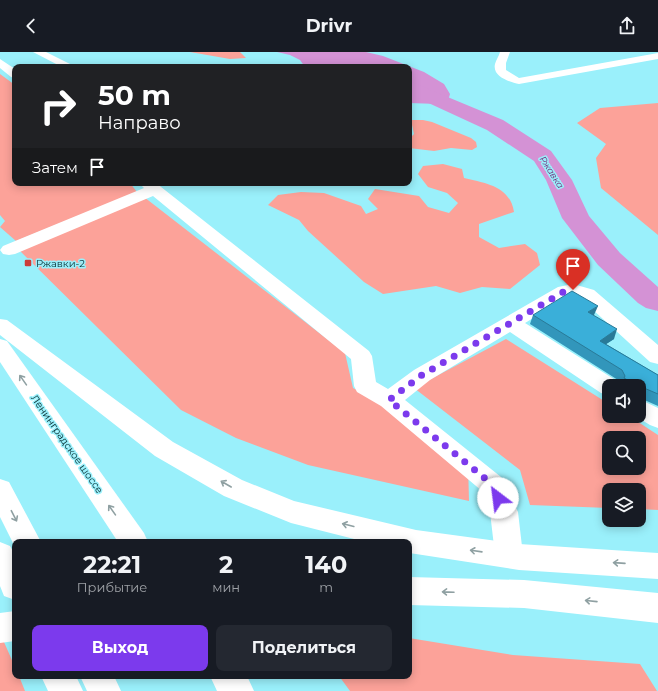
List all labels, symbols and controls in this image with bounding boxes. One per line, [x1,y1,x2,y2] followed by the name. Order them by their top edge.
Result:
[20,15,42,37] icon: back
[306,15,352,37] text: Drivr
[616,15,638,37] icon: share
[98,78,171,112] text: 50 m
[32,80,84,132] icon: right
[98,112,181,134] text: Направо
[537,154,567,190] water label: Ржавка
[86,156,108,178] icon: arrive
[32,158,78,177] text: Затем
[556,249,590,290] pin
[562,255,584,277] icon: arrive
[36,257,85,270] place label: Ржавки-2
[23,258,33,268] marker: Ржавки-2
[19,374,27,385] one-way arrow
[602,379,646,527] map controls
[602,379,646,423] button: sound
[28,392,106,496] street label: Ленинградское шоссе
[602,431,646,475] button: search
[477,477,519,519] position arrow
[220,479,232,487] one-way arrow
[602,483,646,527] button: layers
[108,505,116,516] one-way arrow
[10,510,18,522] one-way arrow
[342,521,355,529] one-way arrow
[470,547,483,555] one-way arrow
[83,550,141,579] text: 22:21
[219,550,233,579] text: 2
[305,550,347,579] text: 140
[613,560,626,567] one-way arrow
[77,579,147,595] text: Прибытие
[212,579,240,595] text: мин
[319,579,333,595] text: m
[442,588,455,596] one-way arrow
[585,597,598,605] one-way arrow
[32,625,208,671] button: Выход
[216,625,392,671] button: Поделиться

